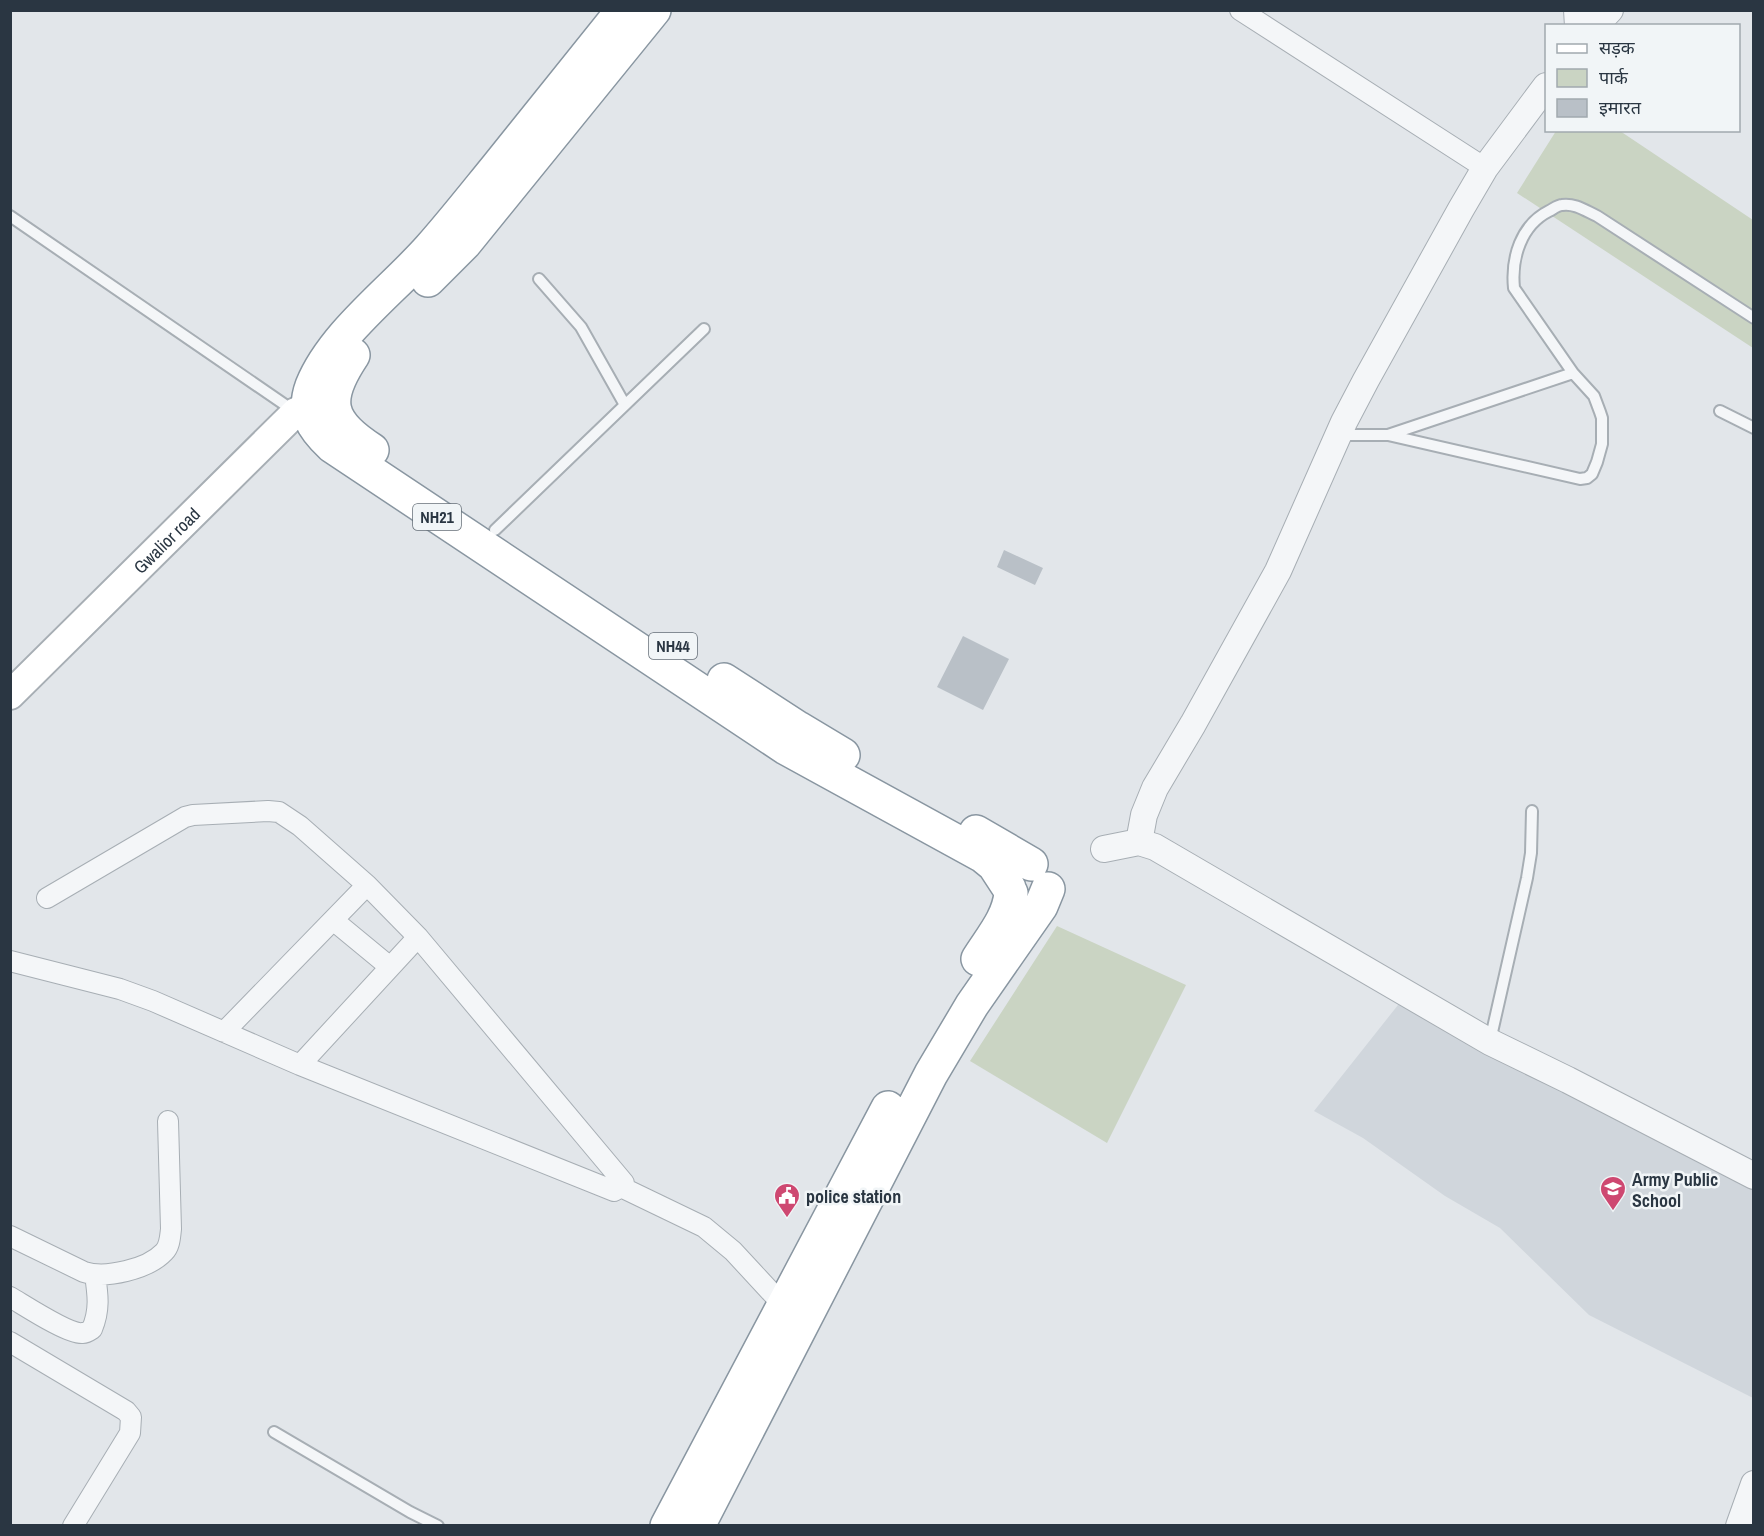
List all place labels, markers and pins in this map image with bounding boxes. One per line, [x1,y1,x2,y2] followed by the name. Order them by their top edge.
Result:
[1632,1167,1718,1213] place label: Army Public School
[1598,1174,1628,1212] school or university icon: Army Public School
[772,1181,802,1219] public building icon: police station
[806,1184,901,1209] place label: police station

